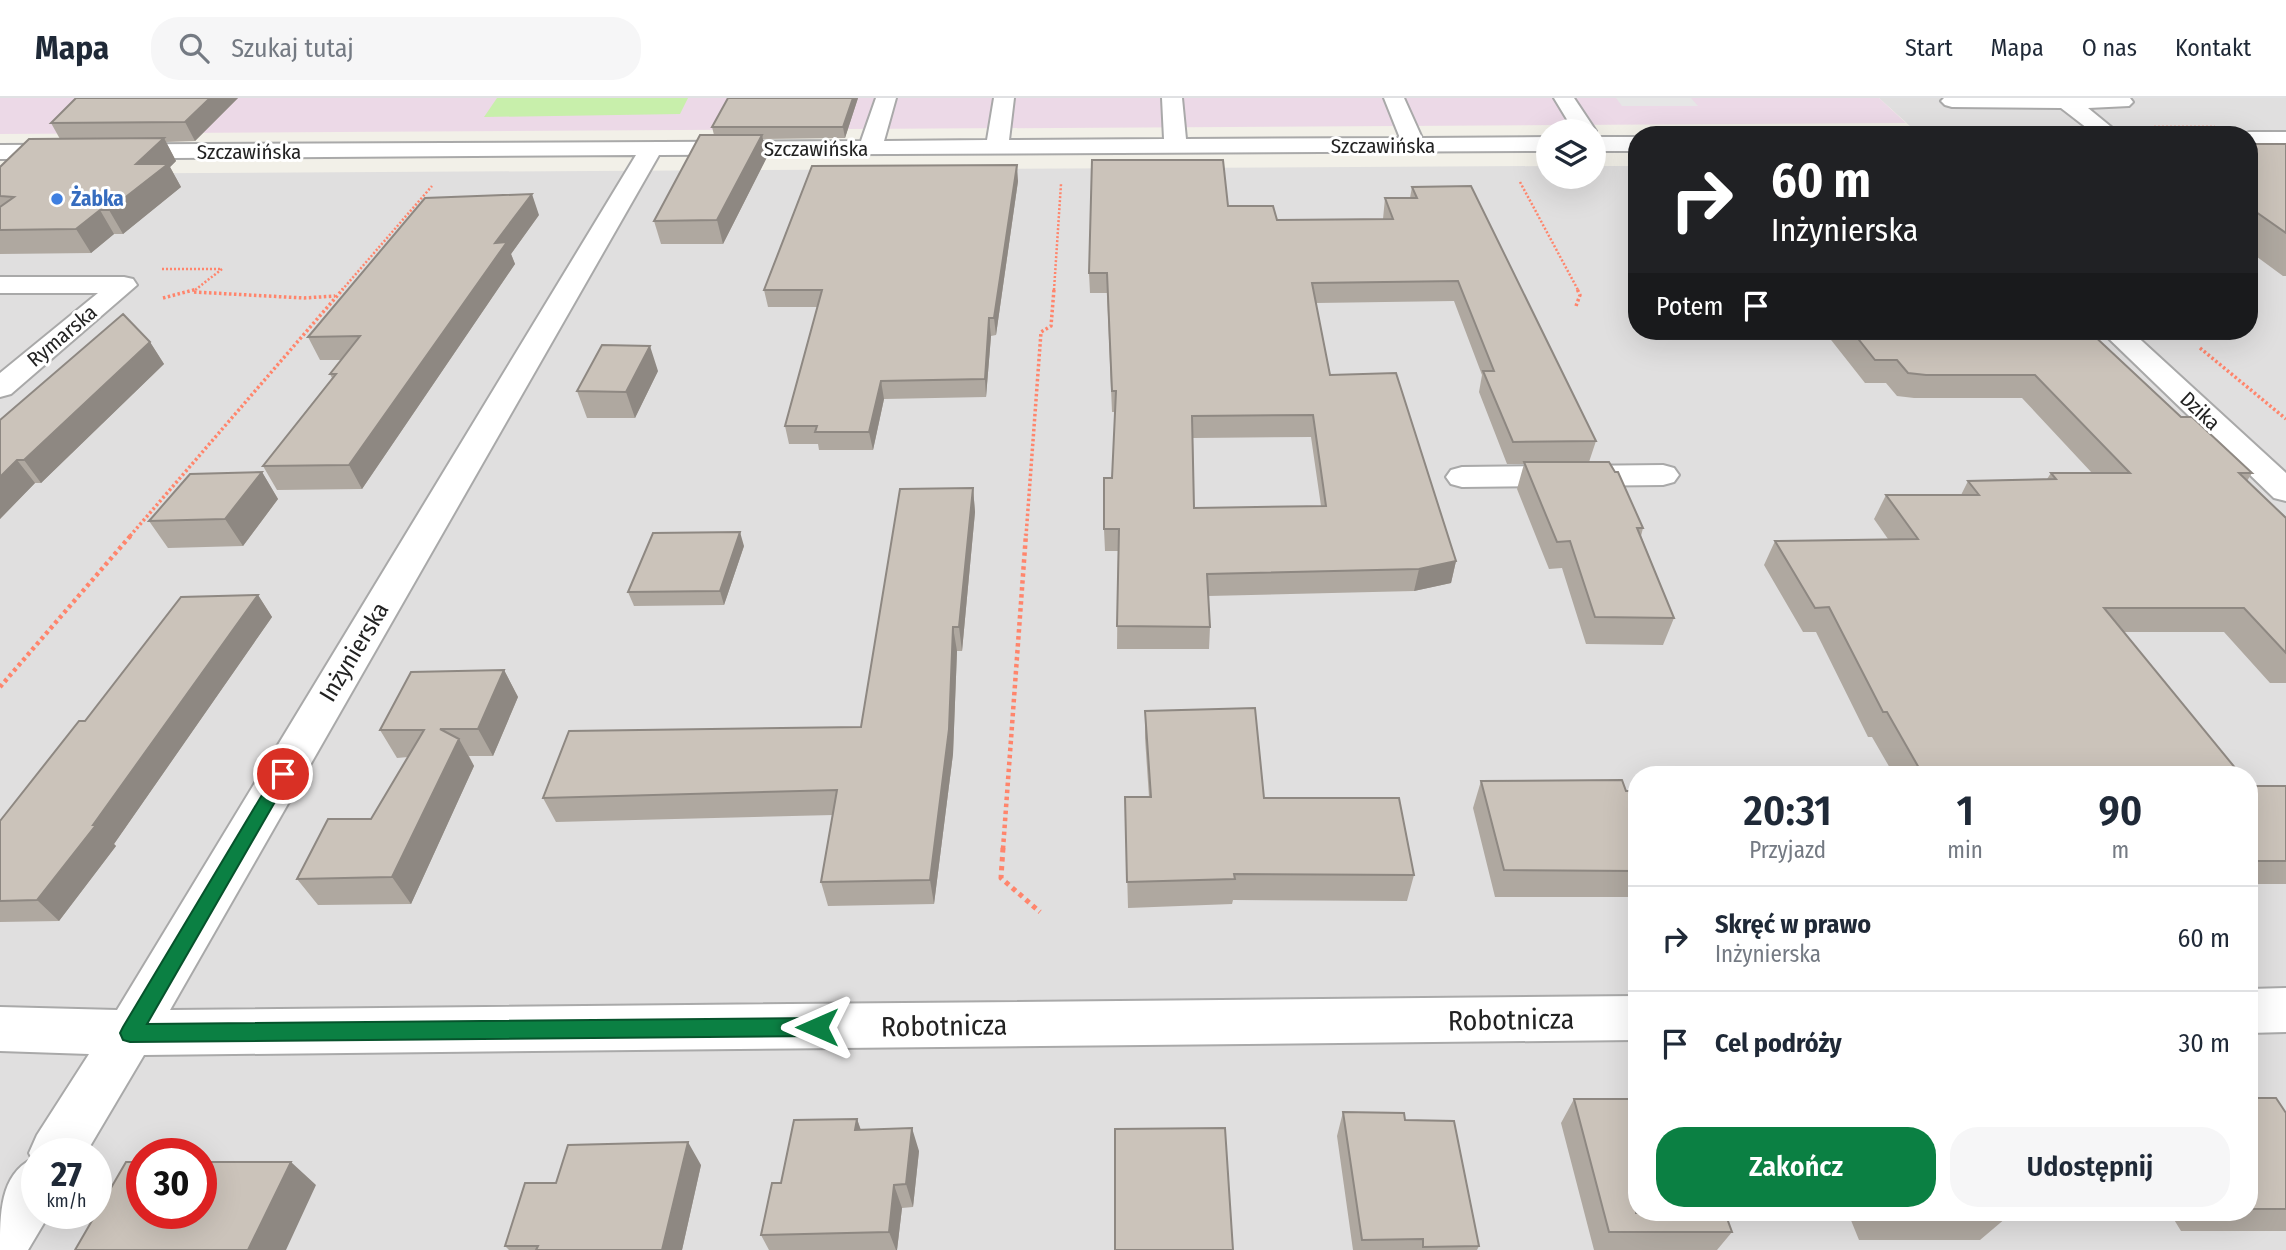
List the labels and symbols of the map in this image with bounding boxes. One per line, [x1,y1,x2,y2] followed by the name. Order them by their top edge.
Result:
[1331,133,1435,159] street label: Szczawińska
[764,136,868,162] street label: Szczawińska
[197,139,301,165] street label: Szczawińska
[71,185,124,212] place label: Żabka
[49,191,65,207] marker: Żabka
[22,299,102,373] street label: Rymarska
[2175,386,2225,436] street label: Dzika
[314,597,394,707] street label: Inżynierska
[253,744,313,804] pin
[780,990,854,1064] position arrow
[1447,1002,1575,1038] street label: Robotnicza
[880,1008,1008,1044] street label: Robotnicza
[126,1138,217,1229] speed limit sign: 30

